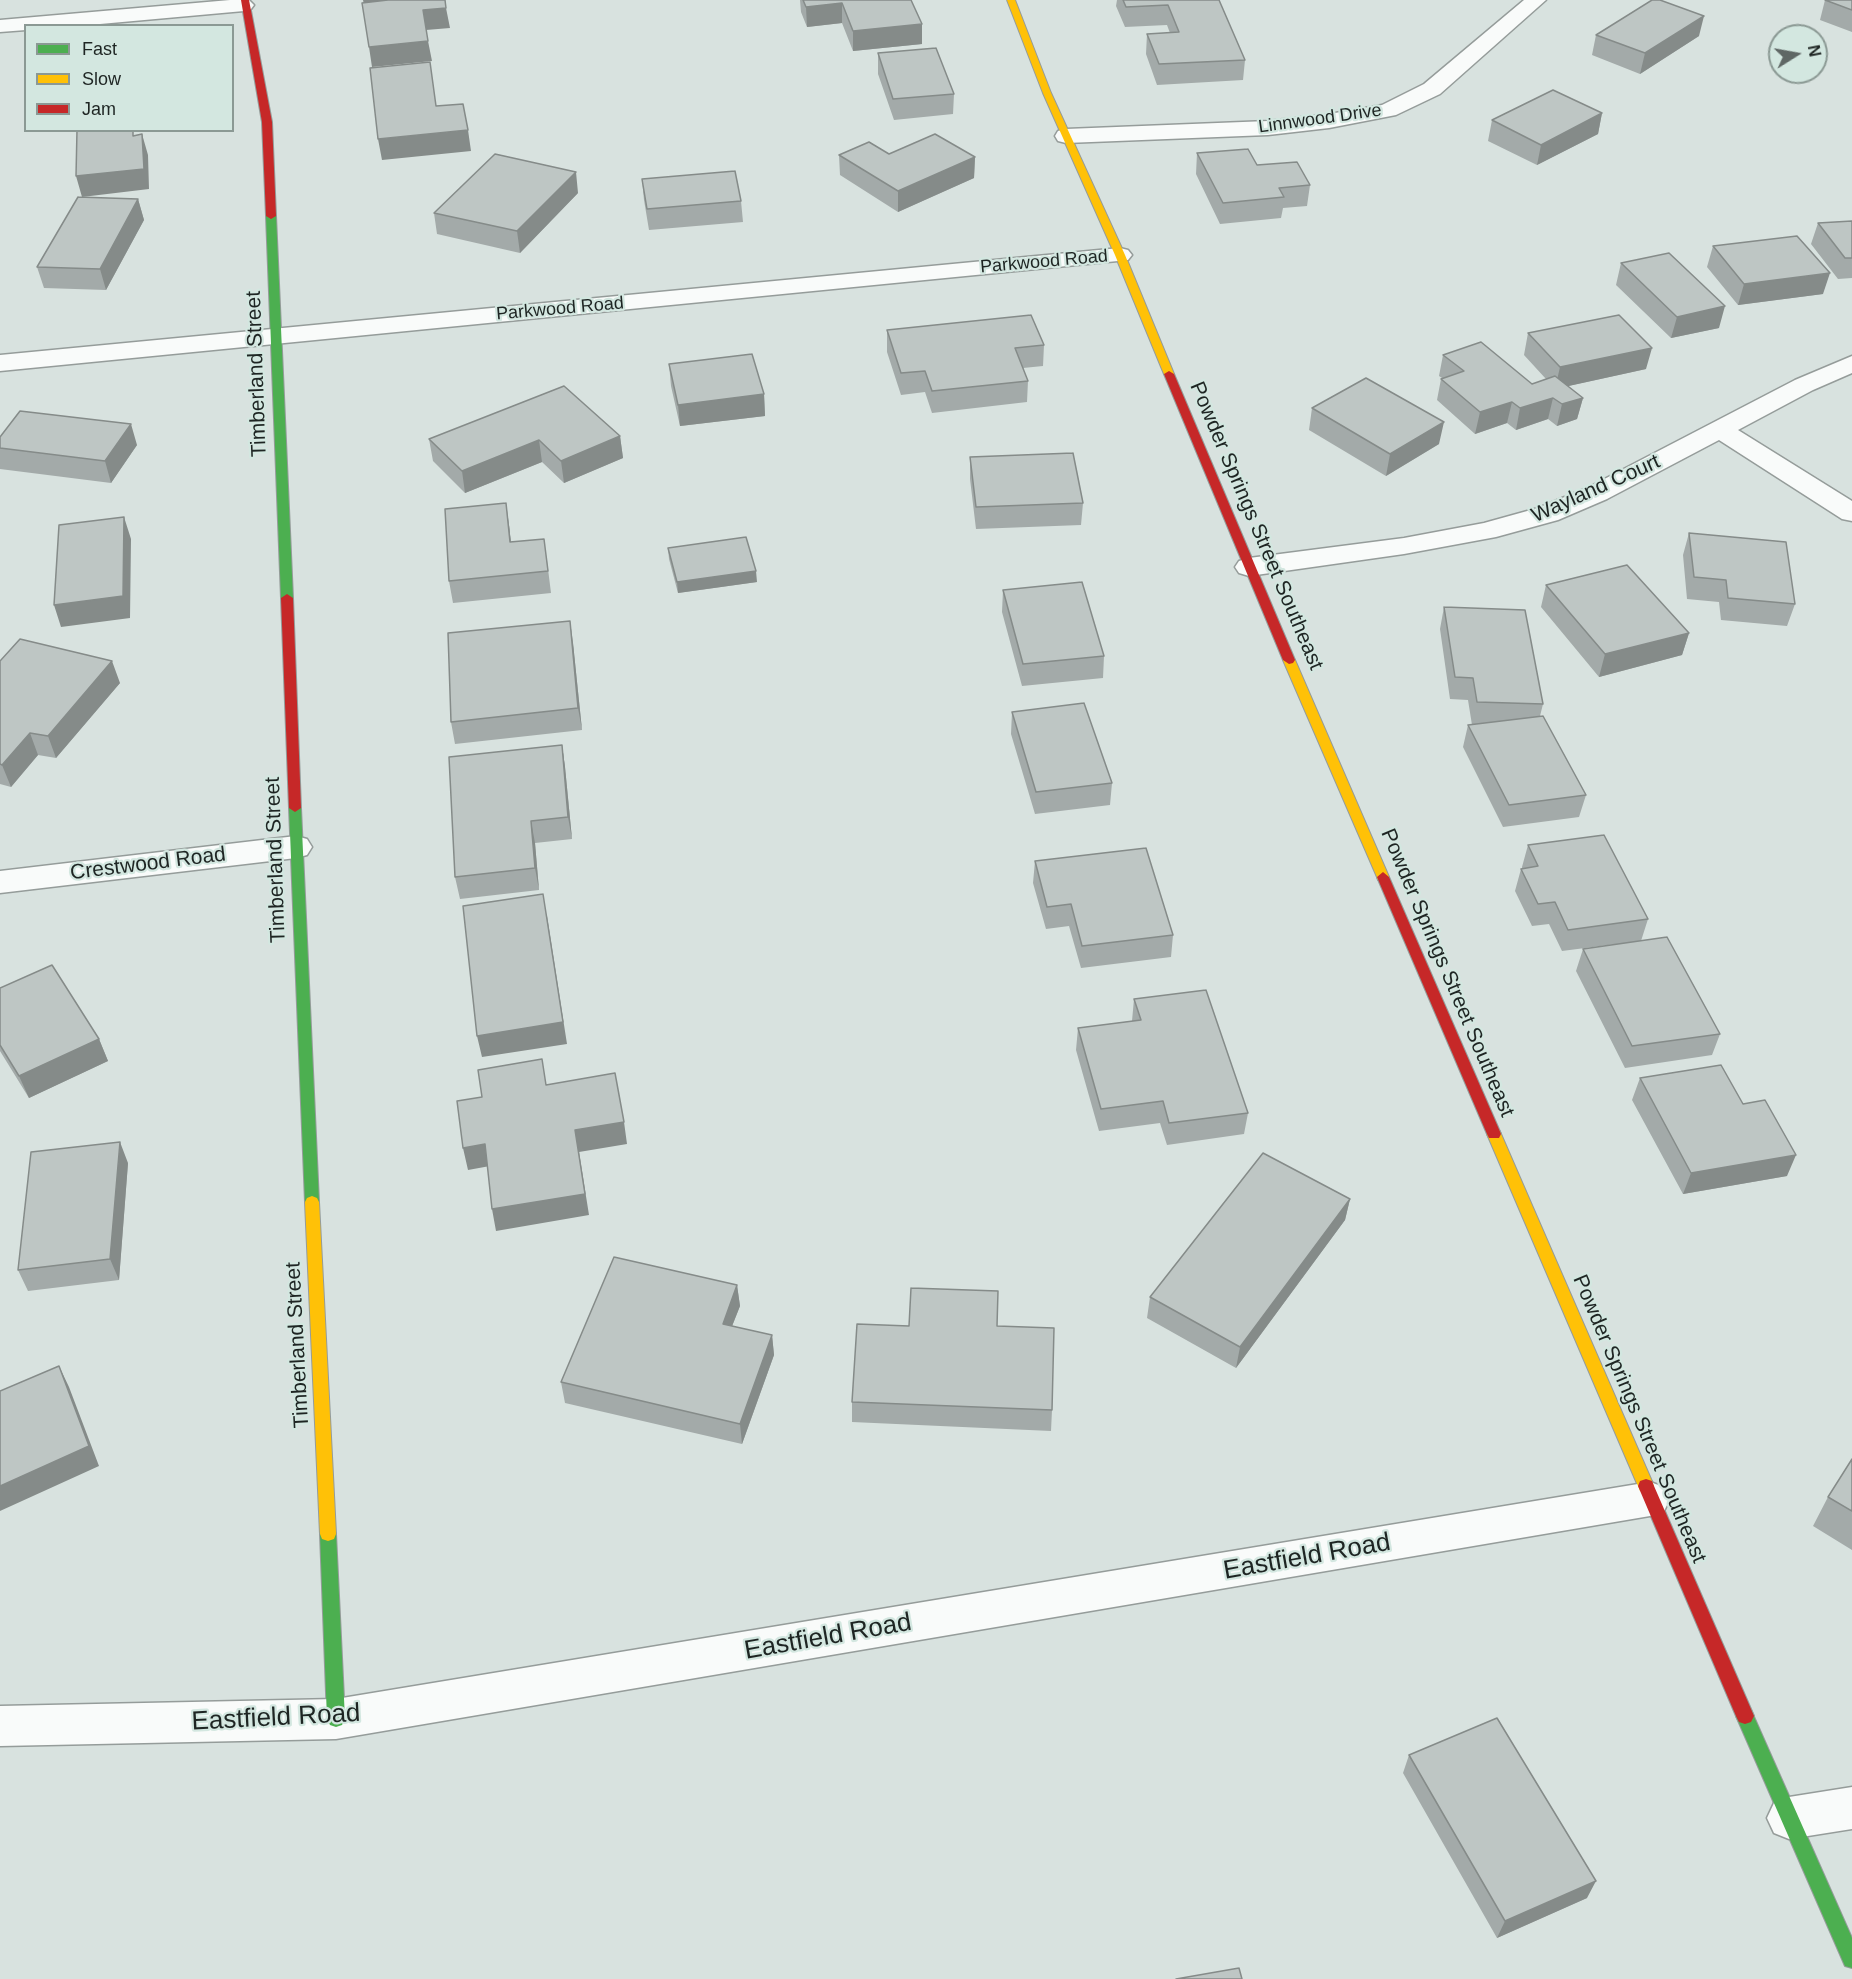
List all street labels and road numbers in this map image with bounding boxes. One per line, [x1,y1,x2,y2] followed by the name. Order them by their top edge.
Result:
[1257,100,1383,138] street label: Linnwood Drive
[979,246,1109,278] street label: Parkwood Road
[242,291,272,457] street label: Timberland Street
[495,293,625,325] street label: Parkwood Road
[1184,378,1328,674] street label: Powder Springs Street Southeast
[1528,449,1664,529] street label: Wayland Court
[261,777,291,943] street label: Timberland Street
[1375,825,1519,1121] street label: Powder Springs Street Southeast
[69,842,227,886] street label: Crestwood Road
[281,1261,315,1429] street label: Timberland Street
[1567,1271,1711,1567] street label: Powder Springs Street Southeast
[1221,1527,1393,1587] street label: Eastfield Road
[742,1607,914,1667] street label: Eastfield Road
[191,1698,361,1738] street label: Eastfield Road

